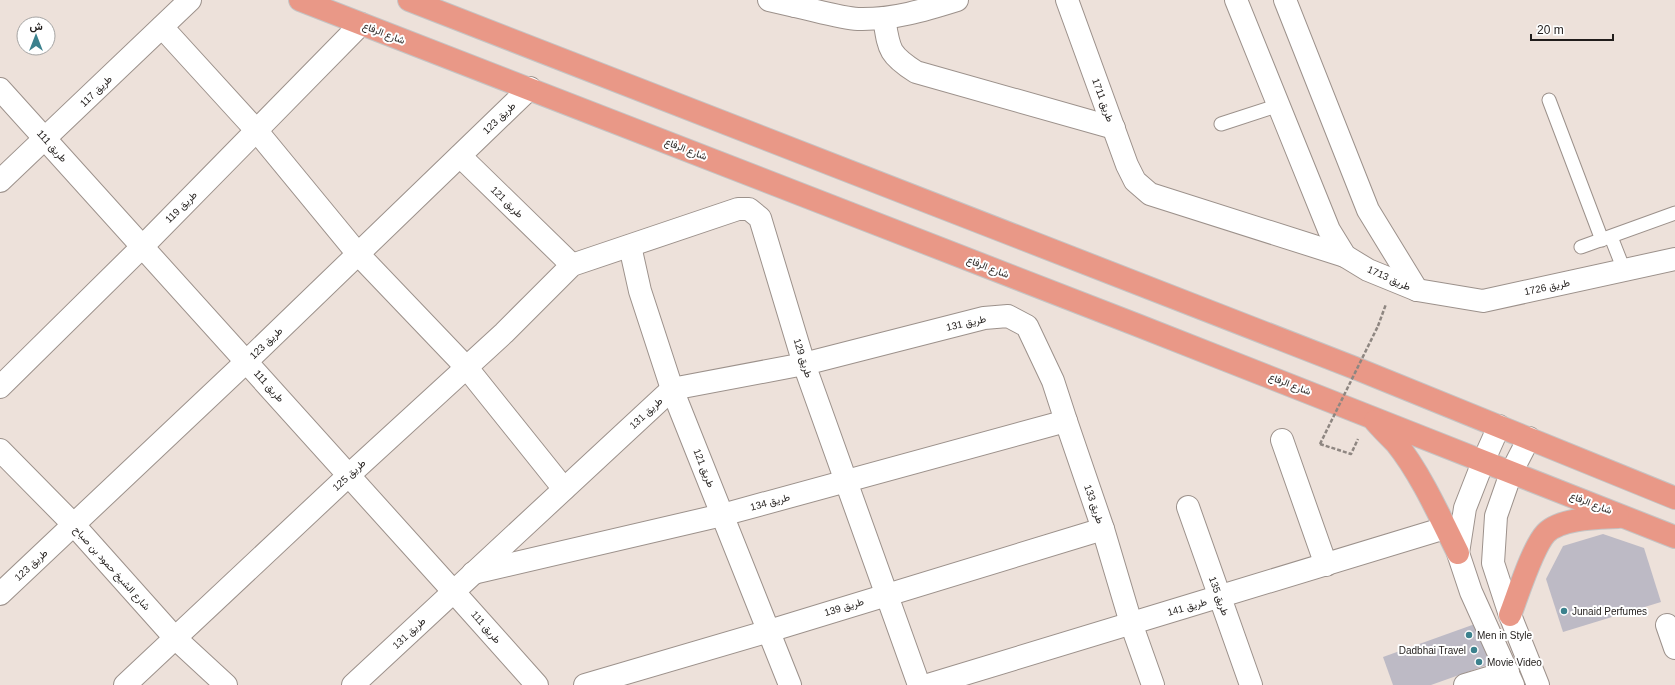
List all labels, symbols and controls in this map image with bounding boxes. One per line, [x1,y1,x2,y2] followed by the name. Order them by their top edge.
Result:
[16,16,56,56] north arrow
[1531,16,1613,42] scale bar
[29,20,43,33] text: ش
[361,20,407,47] street label: شارع الرفاع
[1537,23,1564,37] text: 20 m
[78,73,115,110] street label: طريق 117
[1089,77,1116,124] street label: طريق 1711
[481,100,518,137] street label: طريق 123
[34,128,70,165] street label: طريق 111
[663,136,709,163] street label: شارع الرفاع
[488,184,526,221] street label: طريق 121
[163,189,200,226] street label: طريق 119
[965,254,1011,281] street label: شارع الرفاع
[1365,264,1413,294] street label: طريق 1713
[1523,277,1571,298] street label: طريق 1726
[945,313,988,334] street label: طريق 131
[248,325,285,362] street label: طريق 123
[791,337,815,380] street label: طريق 129
[251,368,287,405] street label: طريق 111
[1267,371,1313,398] street label: شارع الرفاع
[627,395,666,432] street label: طريق 131
[690,447,717,490] street label: طريق 121
[330,457,369,494] street label: طريق 125
[1081,483,1106,526] street label: طريق 133
[1568,490,1614,517] street label: شارع الرفاع
[749,491,792,514] street label: طريق 134
[71,524,153,613] street label: شارع الشيخ حمود بن صباح
[12,547,51,584] street label: طريق 123
[1206,575,1231,618] street label: طريق 135
[823,596,866,619] street label: طريق 139
[1166,596,1209,619] street label: طريق 141
[1559,606,1569,616] marker: Junaid Perfumes
[1572,606,1647,617] place label: Junaid Perfumes
[468,609,503,646] street label: طريق 111
[390,615,429,652] street label: طريق 131
[1464,630,1474,640] marker: Men in Style
[1477,630,1532,641] place label: Men in Style
[1399,645,1466,656] place label: Dadbhai Travel
[1469,645,1479,655] marker: Dadbhai Travel
[1474,657,1484,667] marker: Movie Video
[1487,657,1542,668] place label: Movie Video

